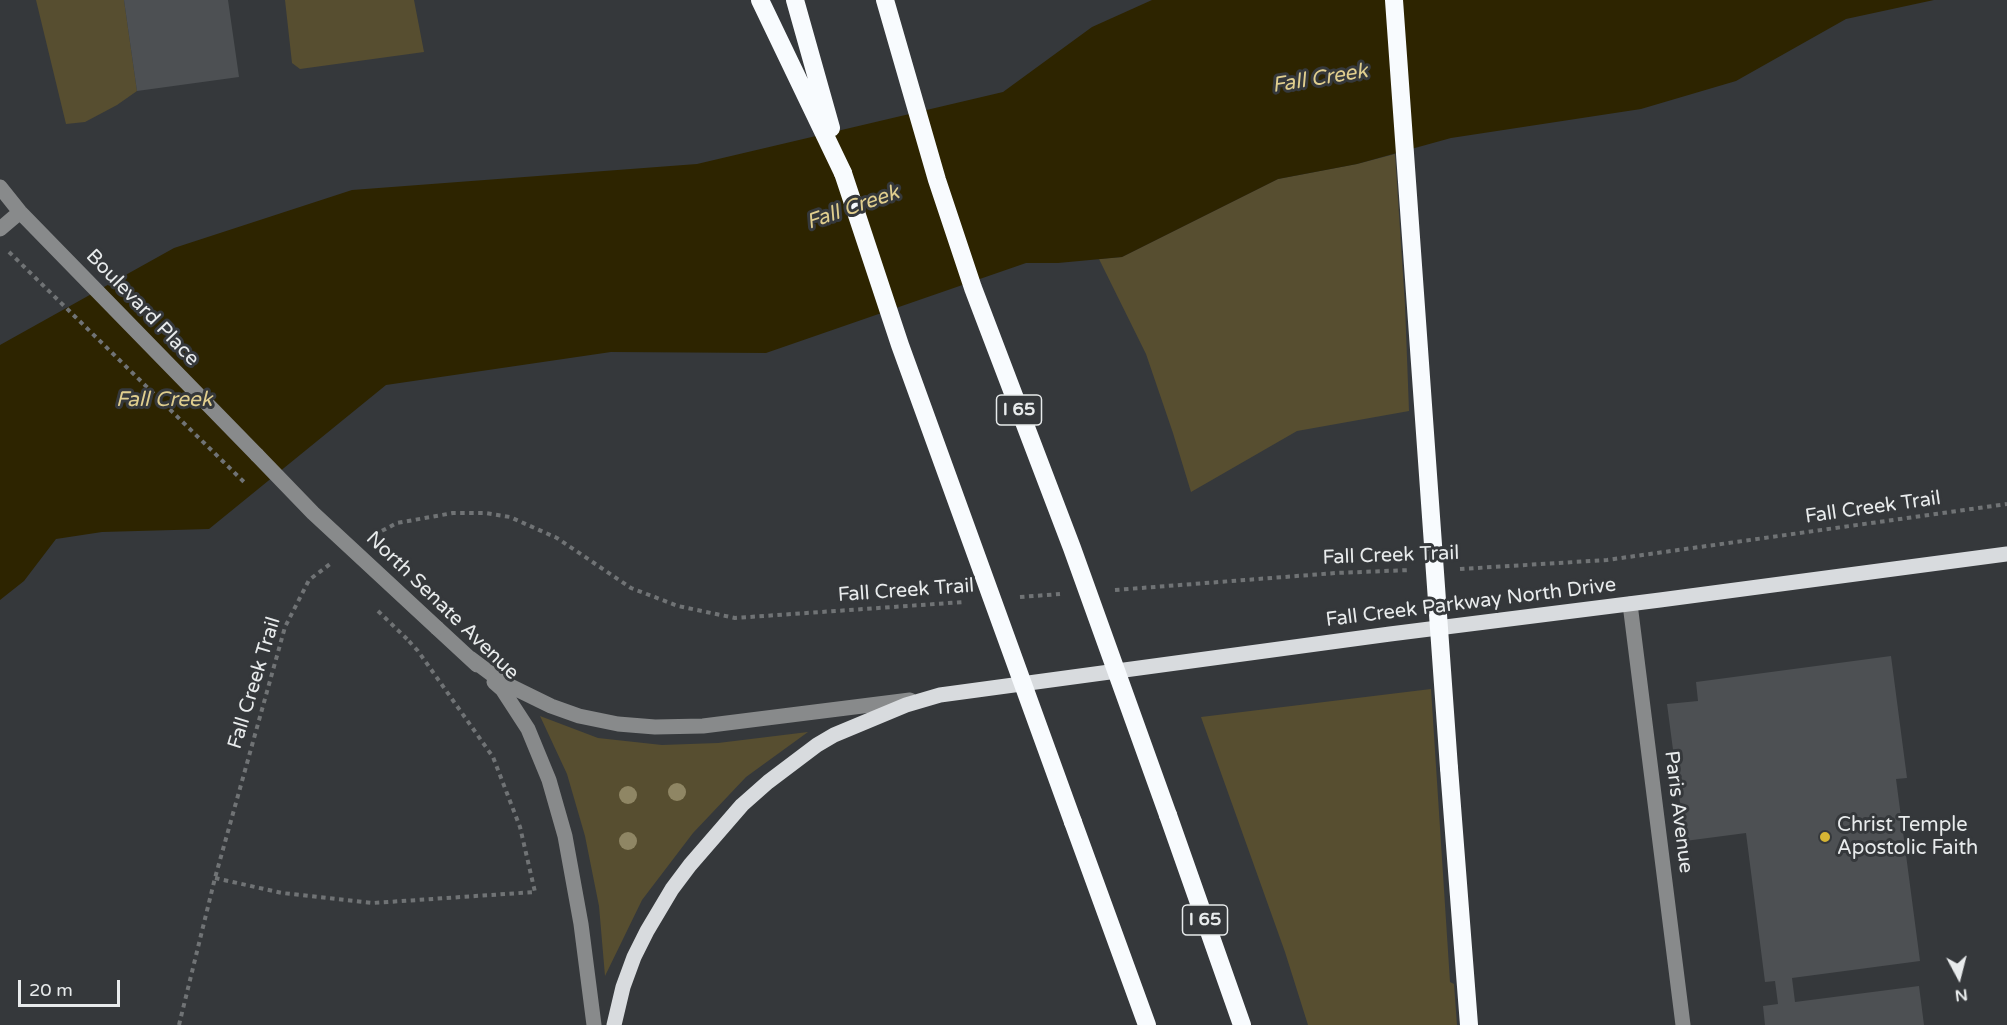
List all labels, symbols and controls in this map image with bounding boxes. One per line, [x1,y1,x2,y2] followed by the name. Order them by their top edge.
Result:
[1270,59,1370,99] water label: Fall Creek
[803,180,903,236] water label: Fall Creek
[80,245,204,371] street label: Boulevard Place
[116,387,212,413] water label: Fall Creek
[996,395,1042,425] road number: I 65
[1804,487,1942,529] street label: Fall Creek Trail
[361,527,523,685] street label: North Senate Avenue
[1322,542,1460,570] street label: Fall Creek Trail
[1325,573,1617,633] street label: Fall Creek Parkway North Drive
[837,574,975,608] street label: Fall Creek Trail
[224,614,286,752] street label: Fall Creek Trail
[1659,749,1697,875] street label: Paris Avenue
[1837,814,1978,861] place label: Christ Temple Apostolic Faith
[1818,830,1832,844] marker: Christ Temple Apostolic Faith
[1182,905,1228,935] road number: I 65
[1929,947,1989,1007] north arrow
[21,968,123,1006] scale bar
[29,979,73,1001] text: 20 m
[1954,984,1969,1006] text: N

